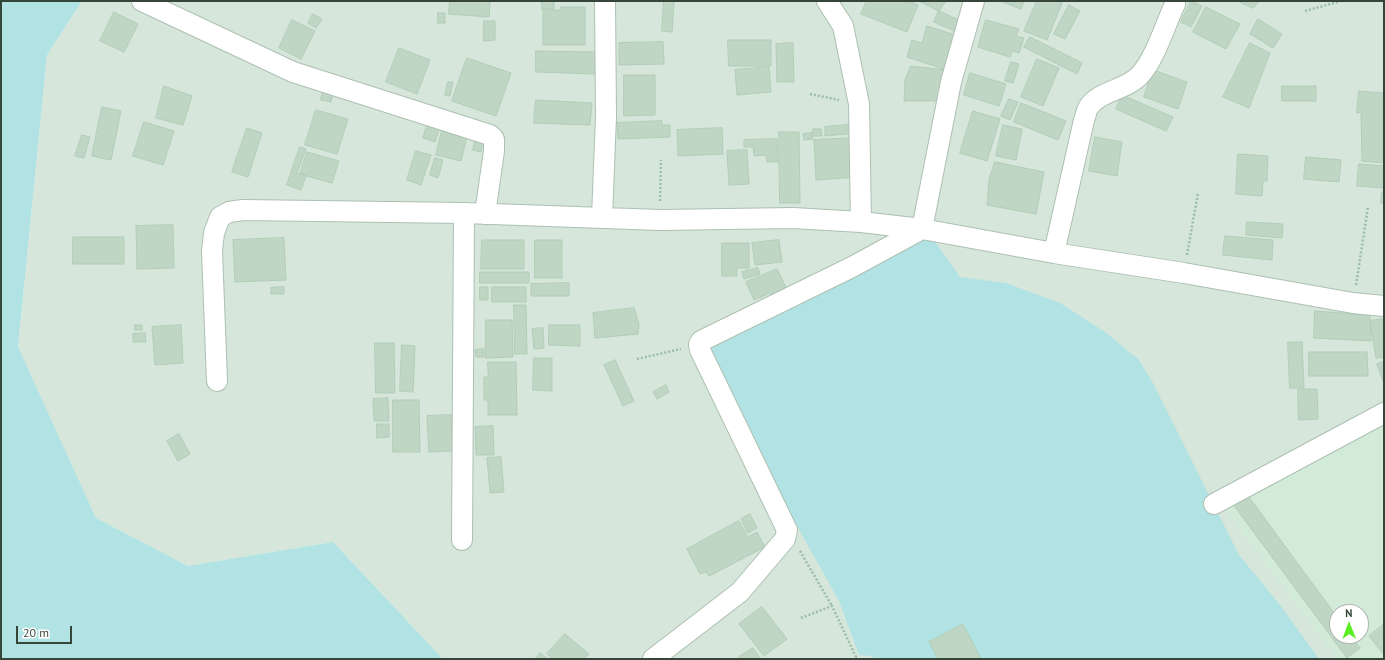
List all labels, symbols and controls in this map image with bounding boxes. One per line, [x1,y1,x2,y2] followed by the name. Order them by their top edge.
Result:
[1329,604,1369,644] north arrow
[1345,606,1353,620] text: N
[18,618,74,644] scale bar
[23,625,49,640] text: 20 m

